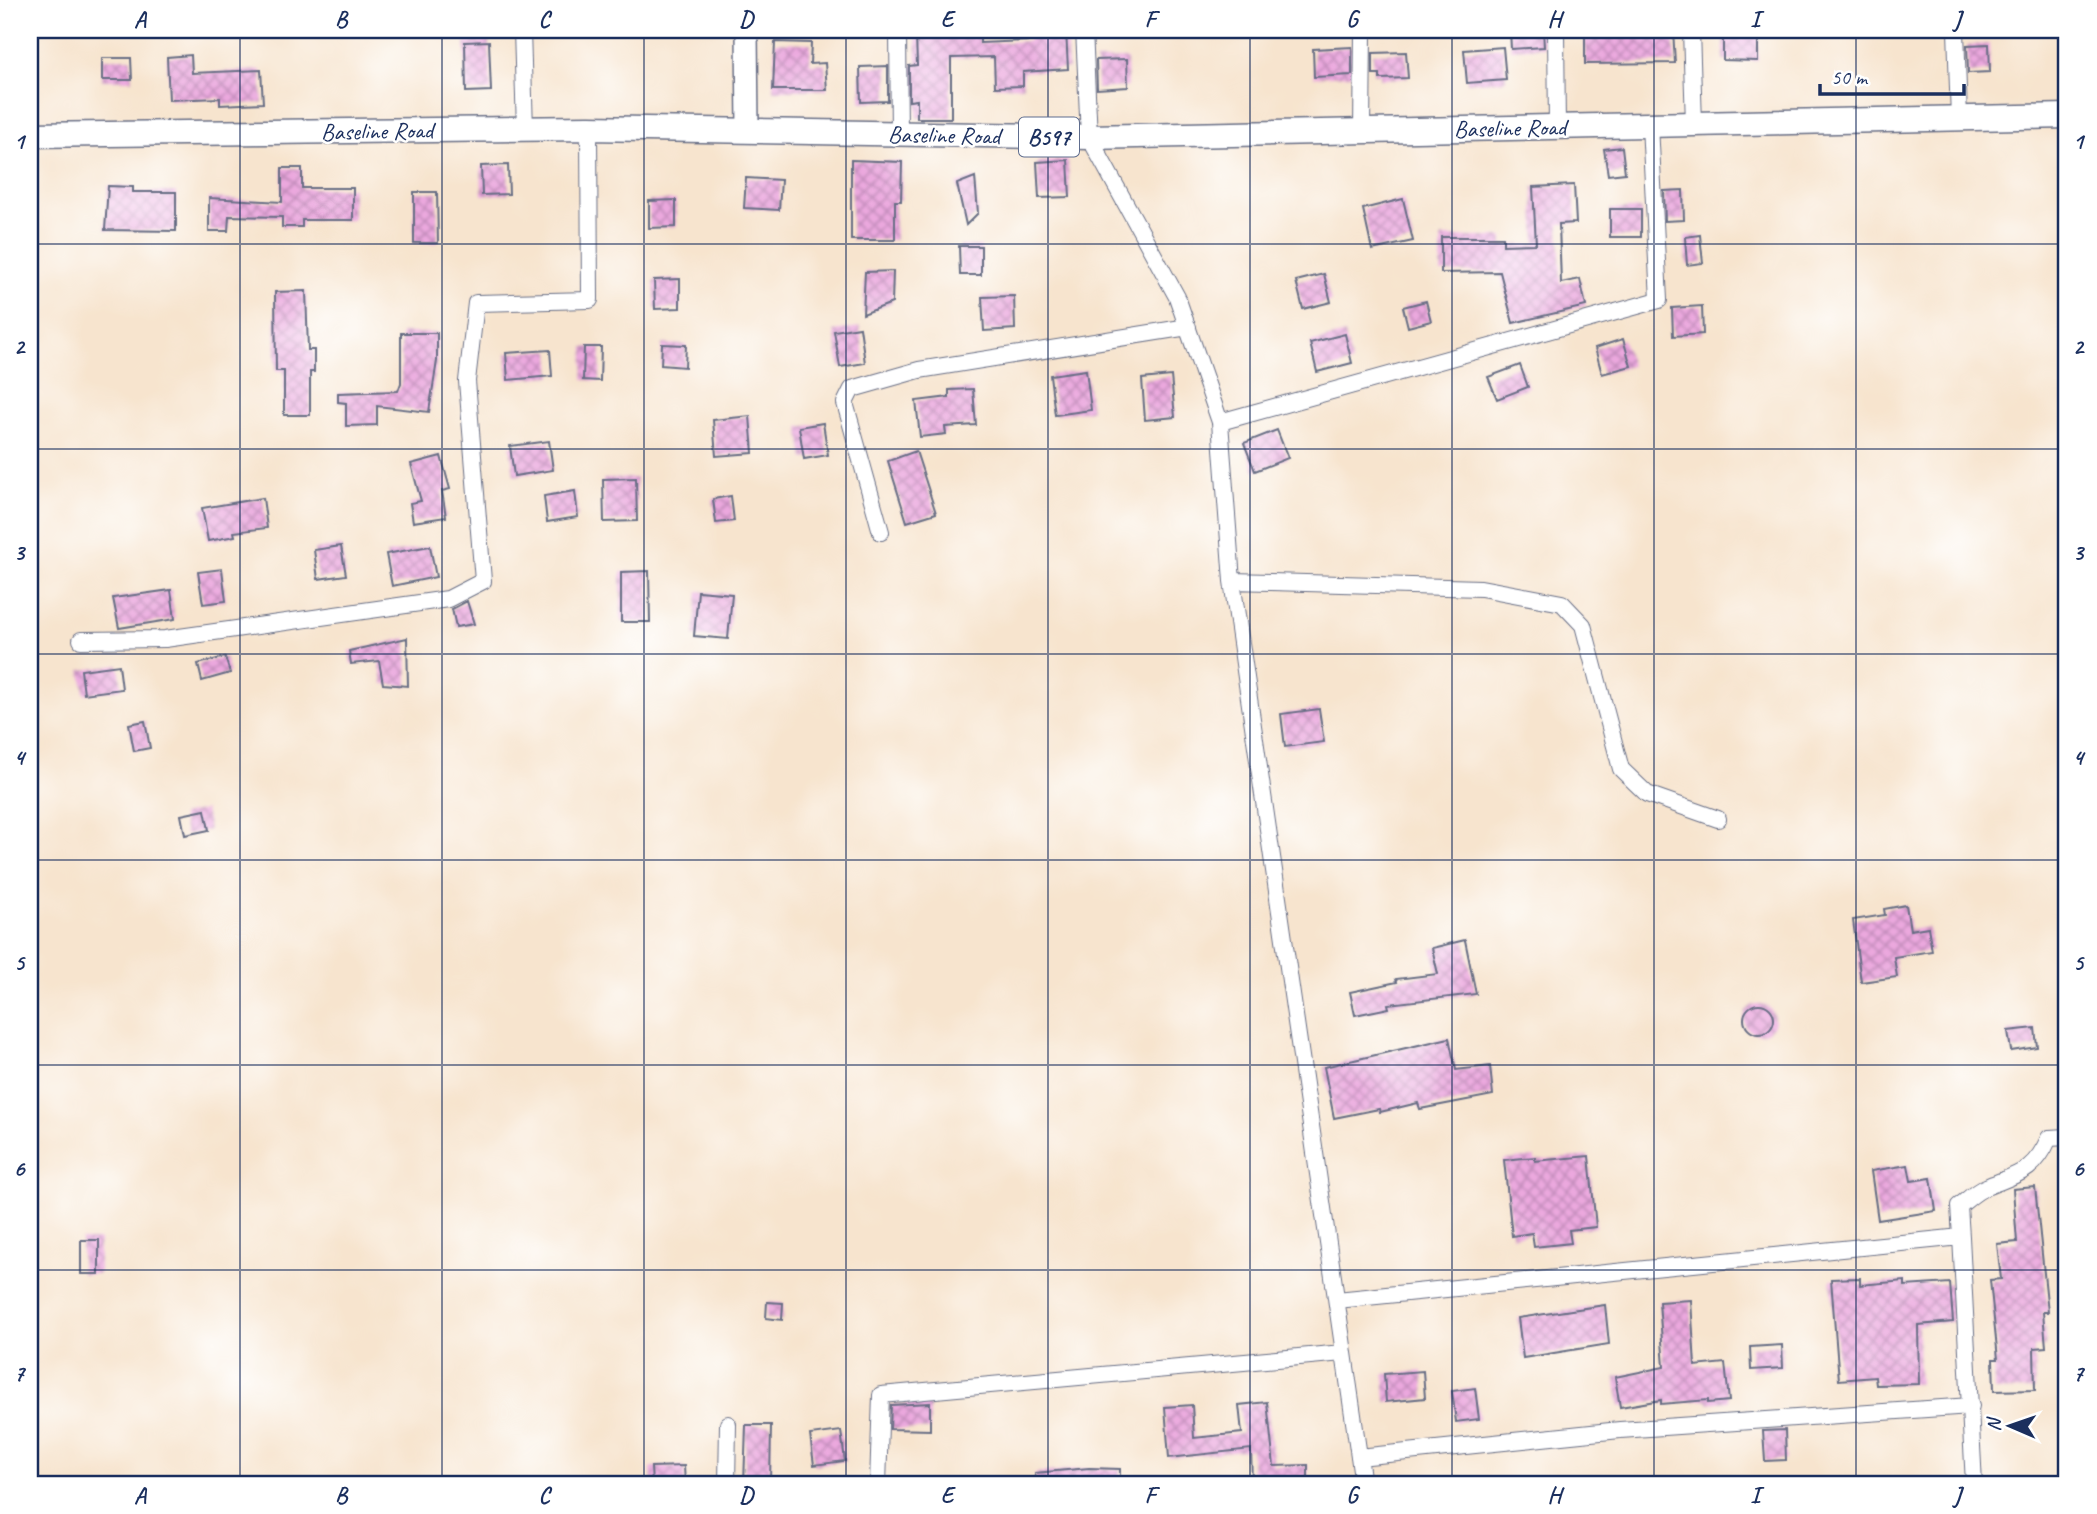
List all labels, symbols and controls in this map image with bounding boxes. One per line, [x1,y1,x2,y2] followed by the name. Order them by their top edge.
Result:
[134,5,148,34] text: A
[335,5,349,34] text: B
[539,5,553,34] text: C
[739,5,755,34] text: D
[941,5,957,34] text: E
[1145,5,1161,34] text: F
[1346,5,1361,34] text: G
[1547,5,1565,34] text: H
[1750,5,1765,34] text: I
[1951,5,1964,34] text: J
[1820,52,1964,96] scale bar
[1831,64,1869,90] text: 50 m
[1454,112,1570,144] street label: Baseline Road
[321,115,437,147] street label: Baseline Road
[1019,118,1079,156] road number: B597
[888,119,1004,151] street label: Baseline Road
[14,127,27,156] text: 1
[2073,127,2086,156] text: 1
[14,332,27,361] text: 2
[2073,332,2086,361] text: 2
[14,538,27,567] text: 3
[2073,538,2086,567] text: 3
[14,743,27,772] text: 4
[2073,743,2086,772] text: 4
[14,948,26,977] text: 5
[2073,948,2085,977] text: 5
[14,1154,27,1183] text: 6
[2073,1154,2086,1183] text: 6
[14,1359,27,1388] text: 7
[2073,1359,2086,1388] text: 7
[1974,1392,2044,1462] north arrow
[1982,1416,2006,1432] text: N
[134,1481,148,1510] text: A
[335,1481,349,1510] text: B
[539,1481,553,1510] text: C
[739,1481,755,1510] text: D
[941,1481,957,1510] text: E
[1145,1481,1161,1510] text: F
[1346,1481,1361,1510] text: G
[1547,1481,1565,1510] text: H
[1750,1481,1765,1510] text: I
[1951,1481,1964,1510] text: J

